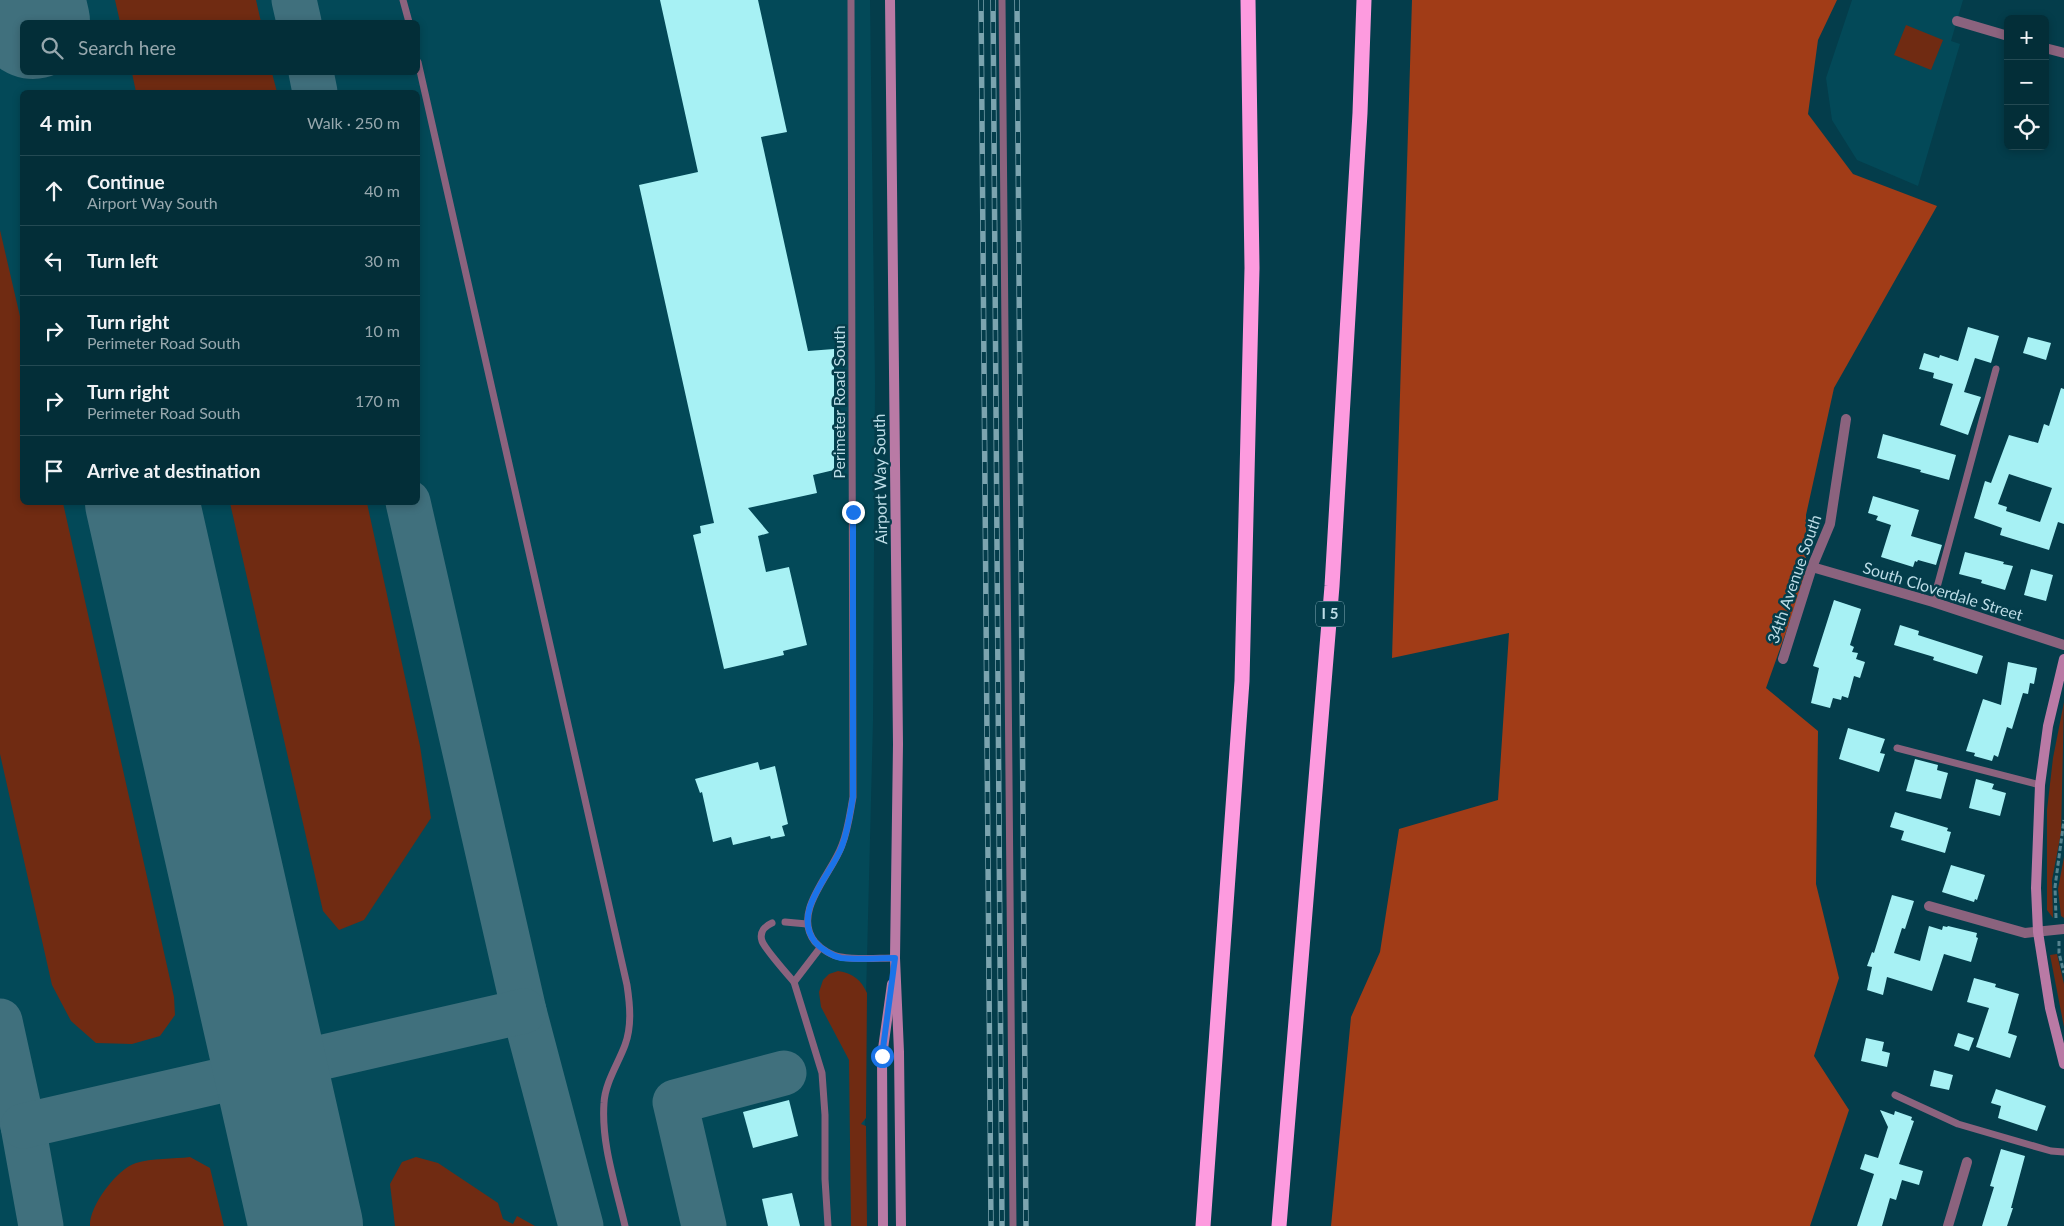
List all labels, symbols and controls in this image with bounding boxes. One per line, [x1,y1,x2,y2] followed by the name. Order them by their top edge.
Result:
[2004,15,2049,150] map controls
[2004,15,2049,60] button: +
[20,20,420,75] search box
[38,34,66,62] icon: search
[78,36,176,59] text: Search here
[2004,60,2049,105] button: −
[2004,105,2049,150] button: locate
[40,110,92,135] text: 4 min
[307,113,400,132] text: Walk · 250 m
[87,170,165,193] text: Continue
[40,177,68,205] icon: ahead
[364,181,400,200] text: 40 m
[87,193,218,212] text: Airport Way South
[40,247,68,275] icon: left
[87,249,158,272] text: Turn left
[364,251,400,270] text: 30 m
[87,310,169,333] text: Turn right
[40,317,68,345] icon: right
[364,321,400,340] text: 10 m
[829,325,848,479] street label: Perimeter Road South
[87,333,240,352] text: Perimeter Road South
[87,380,169,403] text: Turn right
[40,387,68,415] icon: right
[355,391,400,410] text: 170 m
[87,403,240,422] text: Perimeter Road South
[869,414,890,544] street label: Airport Way South
[40,457,68,485] icon: arrive
[87,459,260,482] text: Arrive at destination
[842,501,865,524] route end
[1763,512,1825,646] street label: 34th Avenue South
[1861,557,2026,624] street label: South Cloverdale Street
[1316,602,1344,626] road number: I 5
[871,1045,894,1068] route start

